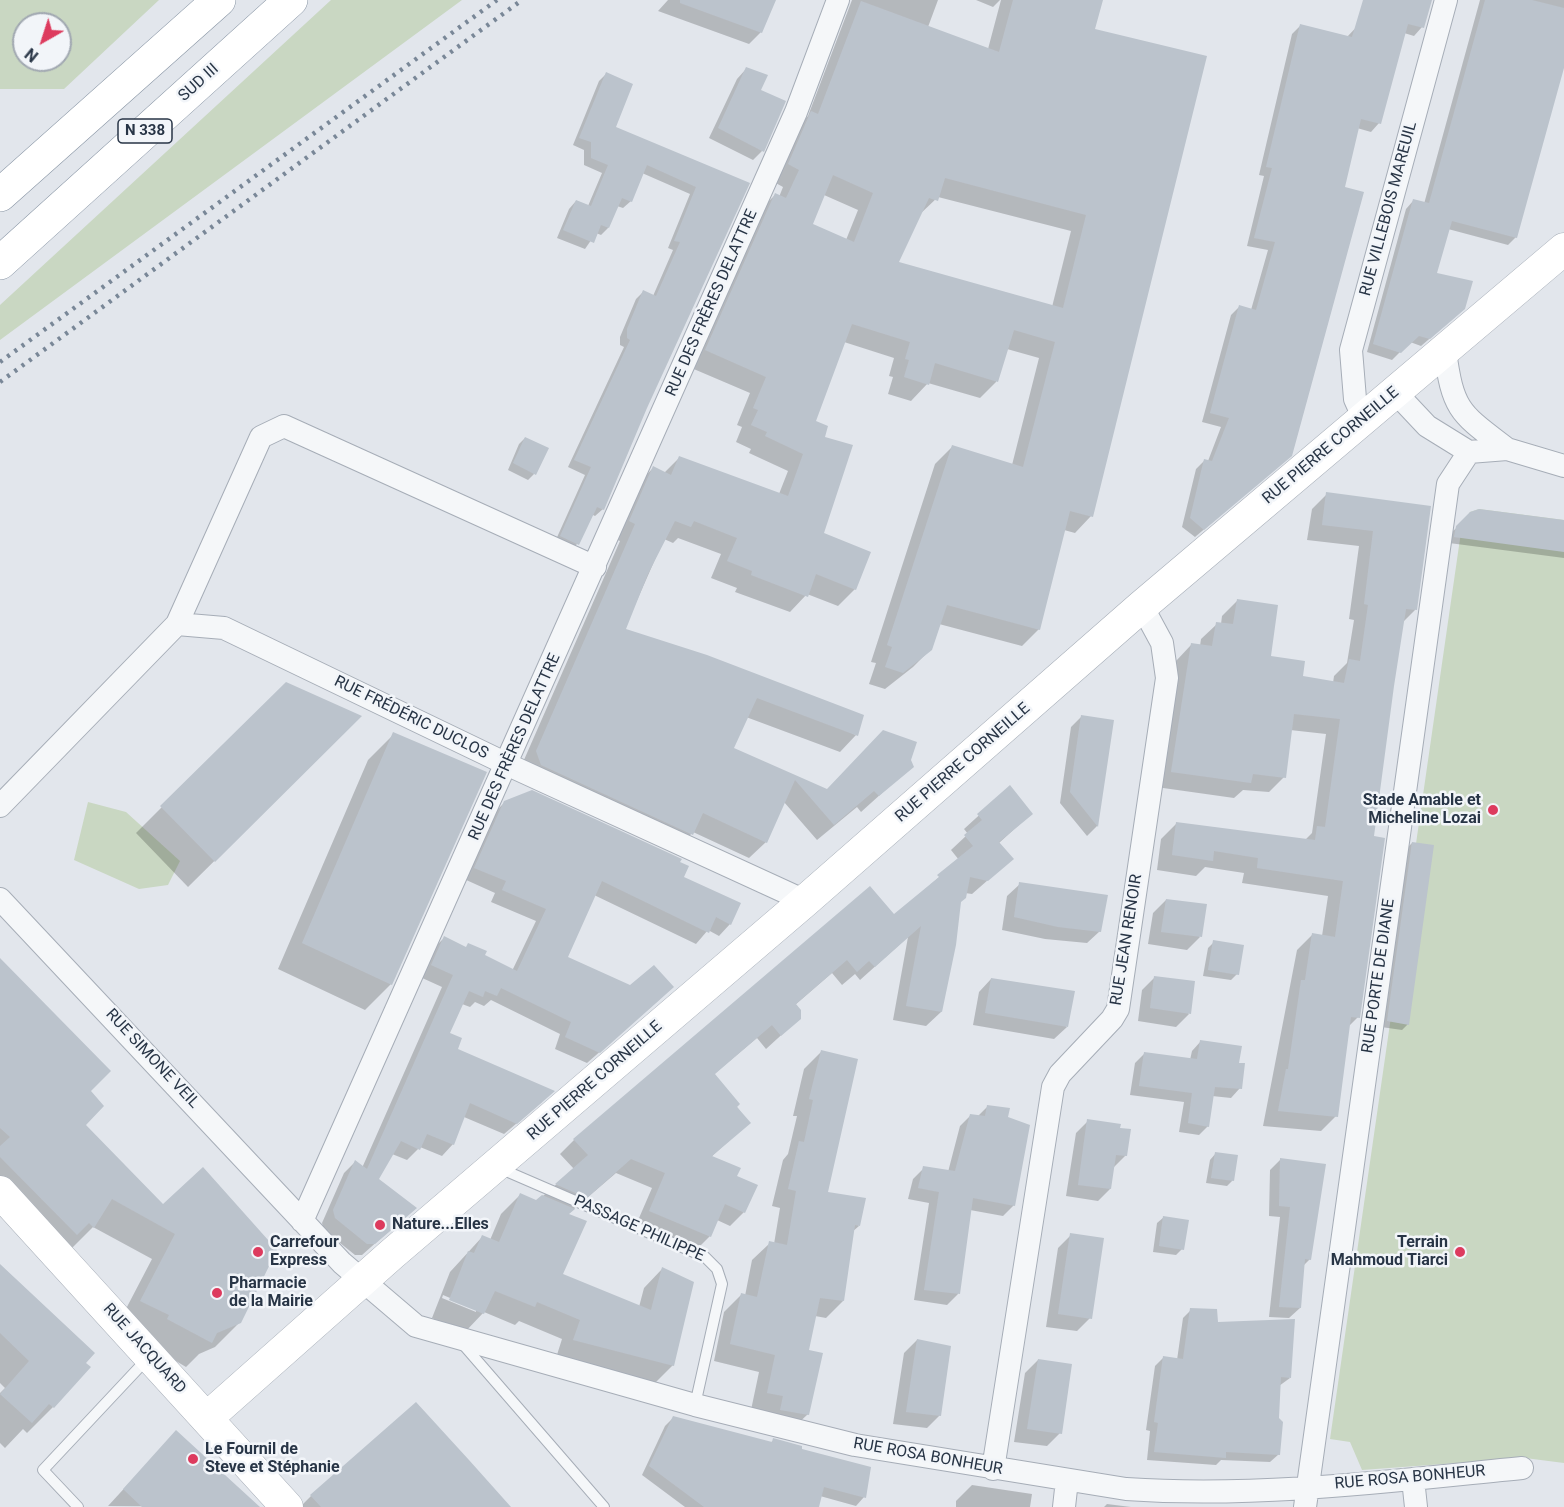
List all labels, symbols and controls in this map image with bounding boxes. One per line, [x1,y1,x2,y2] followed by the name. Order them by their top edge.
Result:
[12,12,72,72] north arrow
[21,44,42,66] text: N
[175,60,223,106] street label: SUD III
[118,119,172,143] road number: N 338
[1356,120,1422,298] street label: RUE VILLEBOIS MAREUIL
[662,207,762,399] street label: RUE DES FRÈRES DELATTRE
[1259,383,1403,509] street label: RUE PIERRE CORNEILLE
[465,651,565,843] street label: RUE DES FRÈRES DELATTRE
[331,672,491,764] street label: RUE FRÉDÉRIC DUCLOS
[892,699,1034,827] street label: RUE PIERRE CORNEILLE
[1363,791,1481,829] place label: Stade Amable et Micheline Lozai
[1486,803,1500,817] marker: Stade Amable et Micheline Lozai
[1107,873,1147,1007] street label: RUE JEAN RENOIR
[1359,898,1399,1054] street label: RUE PORTE DE DIANE
[101,1005,203,1113] street label: RUE SIMONE VEIL
[524,1017,666,1145] street label: RUE PIERRE CORNEILLE
[571,1192,707,1266] street label: PASSAGE PHILIPPE
[392,1215,489,1235] place label: Nature...Elles
[373,1218,387,1232] marker: Nature...Elles
[270,1233,339,1271] place label: Carrefour Express
[1331,1233,1448,1271] place label: Terrain Mahmoud Tiarci
[251,1245,265,1259] marker: Carrefour Express
[1453,1245,1467,1259] marker: Terrain Mahmoud Tiarci
[229,1274,313,1312] place label: Pharmacie de la Mairie
[210,1286,224,1300] marker: Pharmacie de la Mairie
[98,1300,190,1398] street label: RUE JACQUARD
[852,1434,1004,1480] street label: RUE ROSA BONHEUR
[205,1440,340,1478] place label: Le Fournil de Steve et Stéphanie
[186,1452,200,1466] marker: Le Fournil de Steve et Stéphanie
[1334,1462,1486,1494] street label: RUE ROSA BONHEUR

